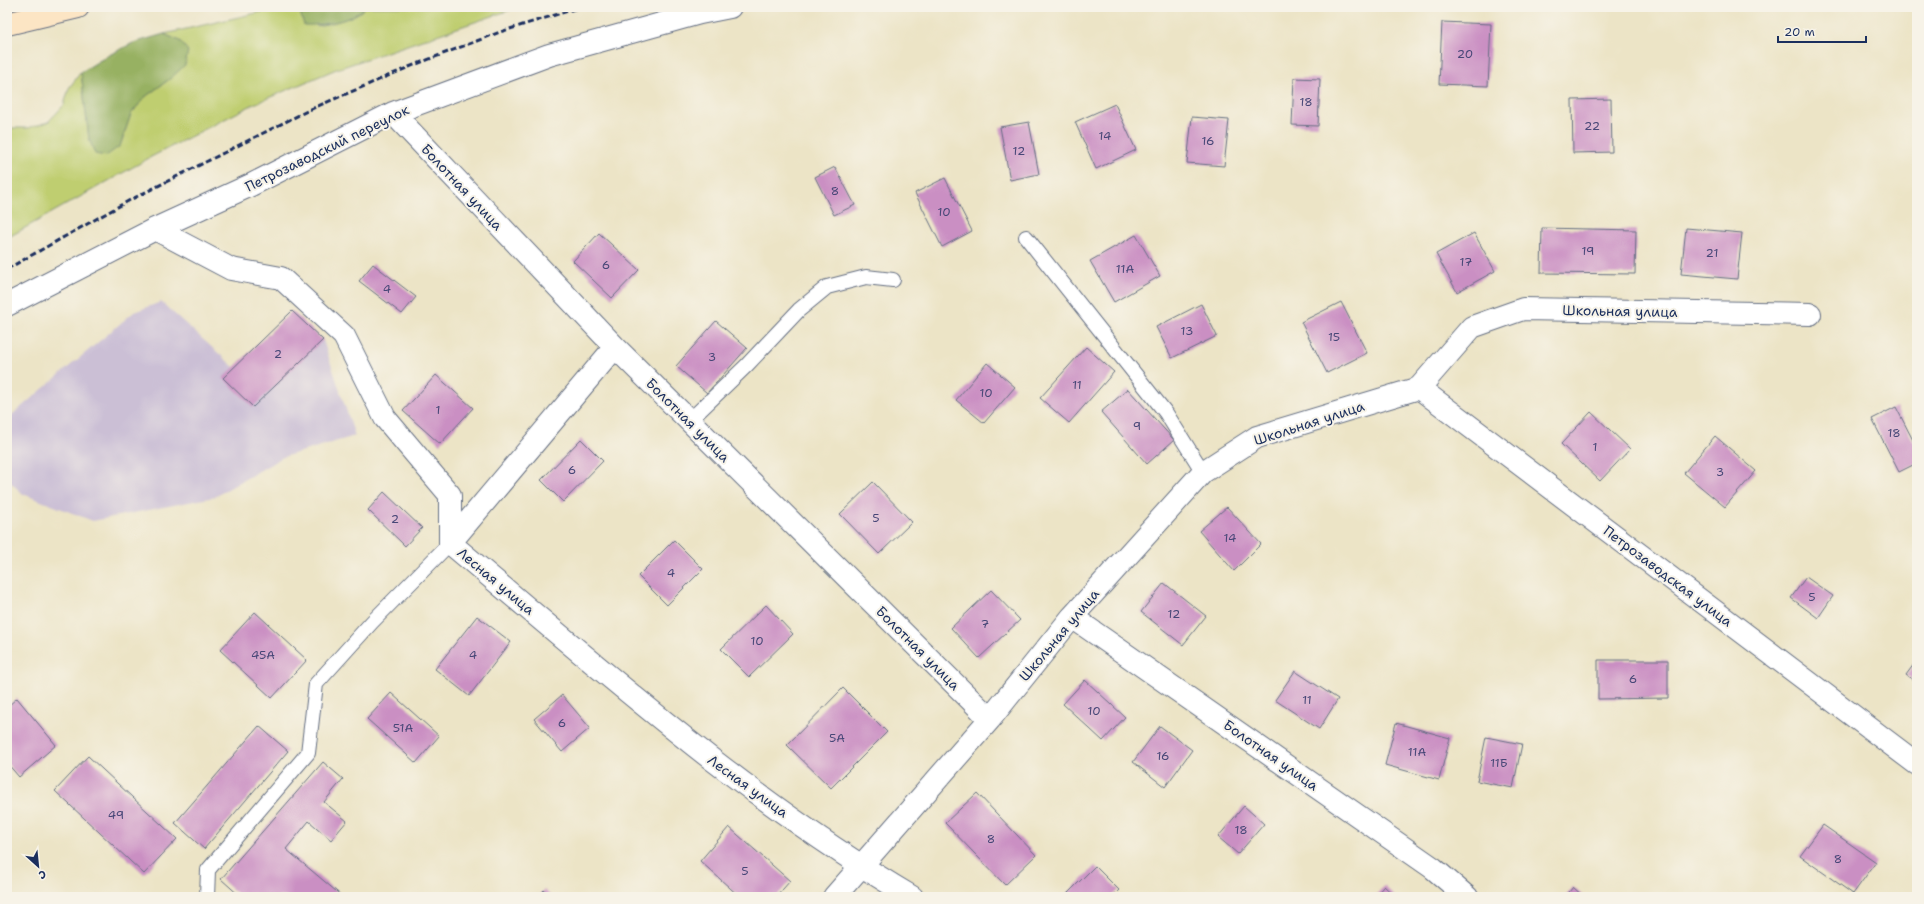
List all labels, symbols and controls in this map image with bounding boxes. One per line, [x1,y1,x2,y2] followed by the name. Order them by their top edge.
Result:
[1778,18,1866,44] scale bar
[1784,24,1815,40] text: 20 m
[1457,46,1473,62] house number: 20
[1299,94,1313,110] house number: 18
[242,100,412,196] street label: Петрозаводский переулок
[1584,118,1600,134] house number: 22
[1099,128,1111,144] house number: 14
[1201,133,1215,149] house number: 16
[417,140,507,234] street label: Болотная улица
[1013,143,1025,159] house number: 12
[831,183,839,199] house number: 8
[937,204,951,220] house number: 10
[1582,243,1594,259] house number: 19
[1706,245,1718,261] house number: 21
[1460,254,1472,270] house number: 17
[602,257,610,273] house number: 6
[1116,261,1134,277] house number: 11А
[383,281,391,297] house number: 4
[1562,301,1678,321] street label: Школьная улица
[1181,323,1193,339] house number: 13
[1328,329,1340,345] house number: 15
[274,346,282,362] house number: 2
[708,349,716,365] house number: 3
[642,374,734,466] street label: Болотная улица
[1072,377,1082,393] house number: 11
[979,385,993,401] house number: 10
[1251,397,1367,449] street label: Школьная улица
[435,402,441,418] house number: 1
[1133,418,1141,434] house number: 9
[1887,425,1901,441] house number: 18
[1592,439,1598,455] house number: 1
[568,462,576,478] house number: 6
[1716,464,1724,480] house number: 3
[872,510,880,526] house number: 5
[391,511,399,527] house number: 2
[1600,521,1736,631] street label: Петрозаводская улица
[1224,530,1236,546] house number: 14
[454,543,539,619] street label: Лесная улица
[667,565,675,581] house number: 4
[1015,585,1103,685] street label: Школьная улица
[1808,589,1816,605] house number: 5
[872,602,964,694] street label: Болотная улица
[1168,606,1180,622] house number: 12
[981,616,989,632] house number: 7
[750,633,764,649] house number: 10
[251,647,275,663] house number: 45А
[469,647,477,663] house number: 4
[1629,671,1637,687] house number: 6
[1302,692,1312,708] house number: 11
[1087,703,1101,719] house number: 10
[558,715,566,731] house number: 6
[1220,716,1322,795] street label: Болотная улица
[393,720,414,736] house number: 51А
[829,730,845,746] house number: 5А
[1408,744,1426,760] house number: 11А
[1156,748,1170,764] house number: 16
[704,751,792,821] street label: Лесная улица
[1490,755,1508,771] house number: 11Б
[108,807,124,823] house number: 49
[1234,822,1248,838] house number: 18
[987,831,995,847] house number: 8
[18,846,58,886] north arrow
[1834,851,1842,867] house number: 8
[741,863,749,879] house number: 5
[36,866,49,883] text: С

